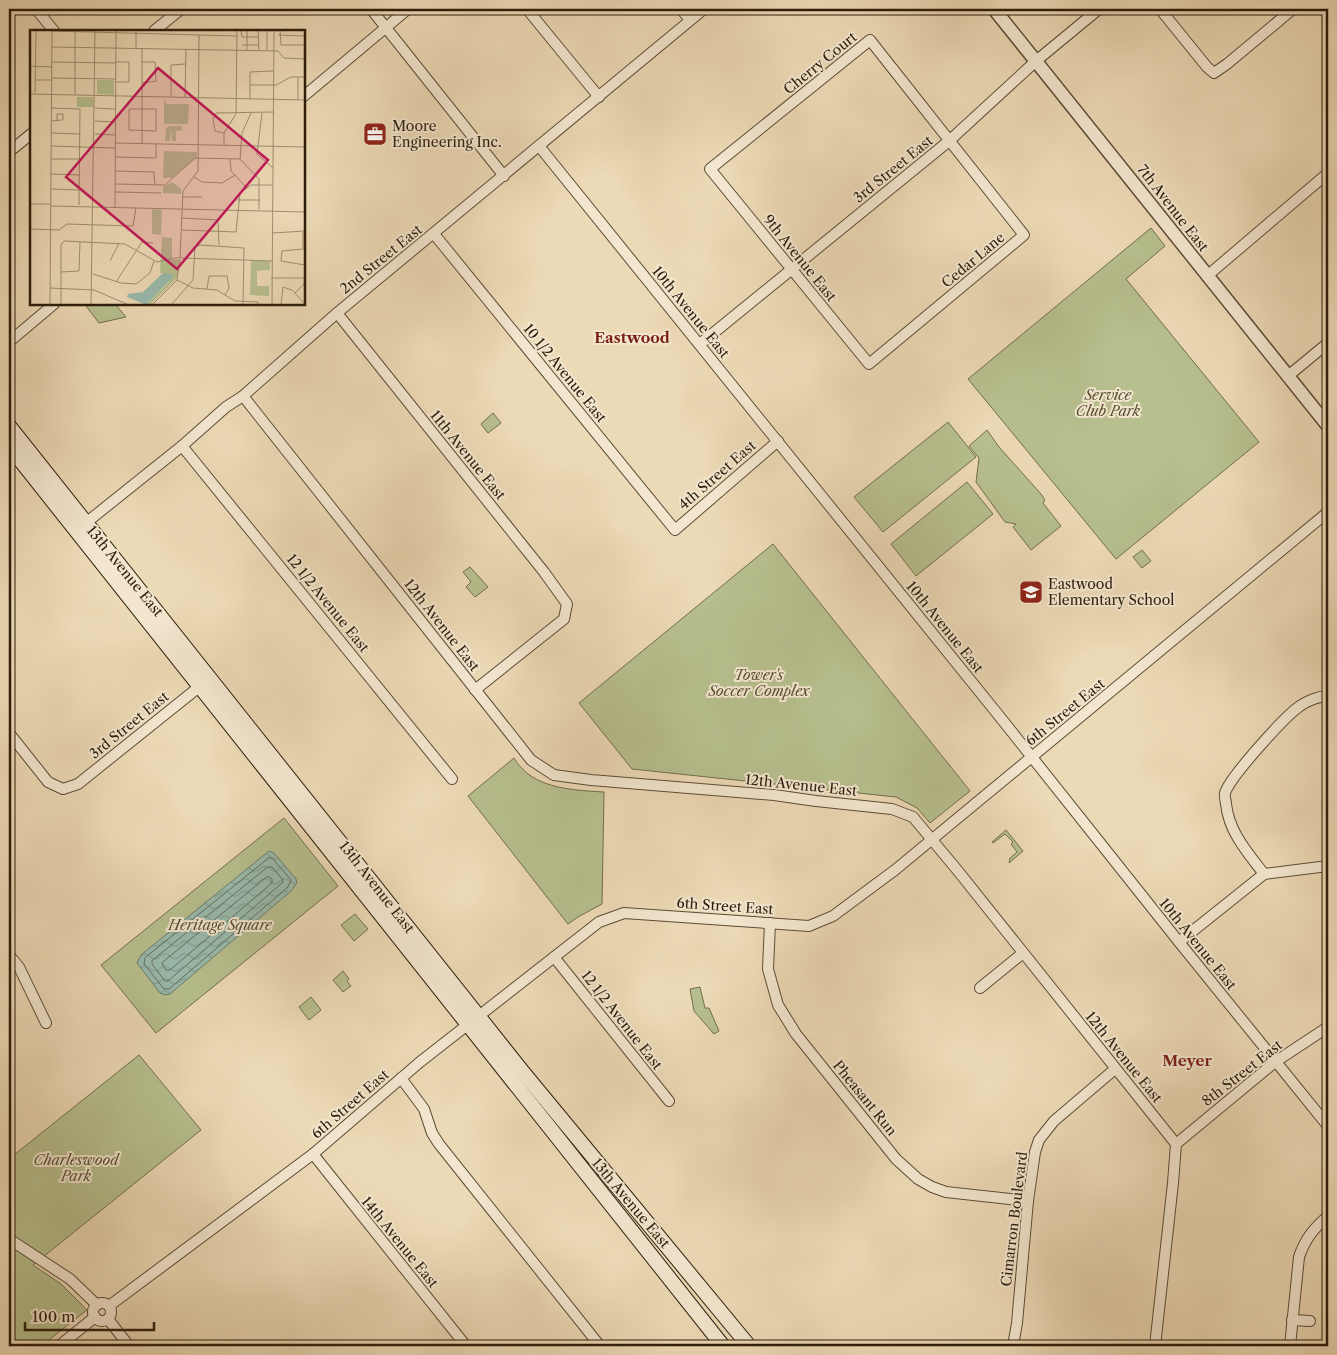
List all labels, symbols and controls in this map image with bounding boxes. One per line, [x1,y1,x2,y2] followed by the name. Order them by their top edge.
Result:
[780,28,860,98] street label: Cherry Court
[30,30,305,305] inset map
[392,117,502,151] place label: Moore Engineering Inc.
[362,121,388,147] office icon: Moore Engineering Inc.
[850,131,936,207] street label: 3rd Street East
[1134,161,1213,255] street label: 7th Avenue East
[759,211,841,305] street label: 9th Avenue East
[336,220,426,298] street label: 2nd Street East
[938,228,1008,292] street label: Cedar Lane
[648,262,734,362] street label: 10th Avenue East
[520,320,610,426] street label: 10 1/2 Avenue East
[594,328,670,347] district label: Eastwood
[1076,386,1141,420] park label: Service Club Park
[426,407,510,503] street label: 11th Avenue East
[675,436,760,514] street label: 4th Street East
[83,522,167,620] street label: 13th Avenue East
[283,550,373,656] street label: 12 1/2 Avenue East
[400,575,484,675] street label: 12th Avenue East
[1048,575,1174,609] place label: Eastwood Elementary School
[902,577,988,677] street label: 10th Avenue East
[1018,579,1044,605] school or university icon: Eastwood Elementary School
[707,666,810,700] park label: Tower's Soccer Complex
[1022,674,1108,750] street label: 6th Street East
[86,687,172,763] street label: 3rd Street East
[744,770,858,800] street label: 12th Avenue East
[335,837,419,937] street label: 13th Avenue East
[676,894,774,918] street label: 6th Street East
[1155,894,1241,994] street label: 10th Avenue East
[167,916,273,934] park label: Heritage Square
[578,967,666,1073] street label: 12 1/2 Avenue East
[1082,1008,1166,1106] street label: 12th Avenue East
[1198,1036,1286,1110] street label: 8th Street East
[1162,1051,1212,1070] district label: Meyer
[829,1057,901,1140] street label: Pheasant Run
[307,1065,393,1143] street label: 6th Street East
[997,1150,1031,1287] street label: Cimarron Boulevard
[33,1151,120,1185] park label: Charleswood Park
[588,1154,674,1252] street label: 13th Avenue East
[358,1193,442,1291] street label: 14th Avenue East
[25,1300,154,1332] scale bar
[32,1307,75,1326] text: 100 m

